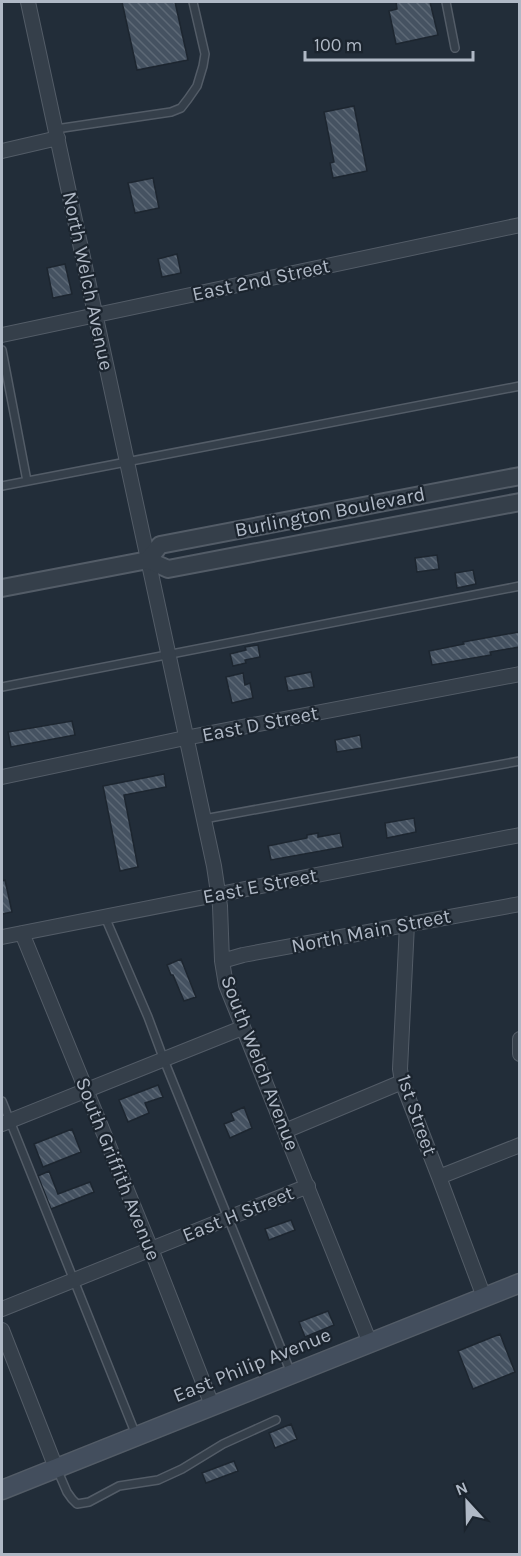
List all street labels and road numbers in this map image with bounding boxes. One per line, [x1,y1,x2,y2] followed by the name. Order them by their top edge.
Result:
[58,189,118,373] street label: North Welch Avenue
[190,254,332,306] street label: East 2nd Street
[233,482,427,542] street label: Burlington Boulevard
[200,701,321,747] street label: East D Street
[201,864,320,908] street label: East E Street
[289,904,453,958] street label: North Main Street
[216,972,304,1154] street label: South Welch Avenue
[392,1071,442,1159] street label: 1st Street
[71,1074,165,1264] street label: South Griffith Avenue
[179,1181,297,1247] street label: East H Street
[170,1323,334,1407] street label: East Philip Avenue

